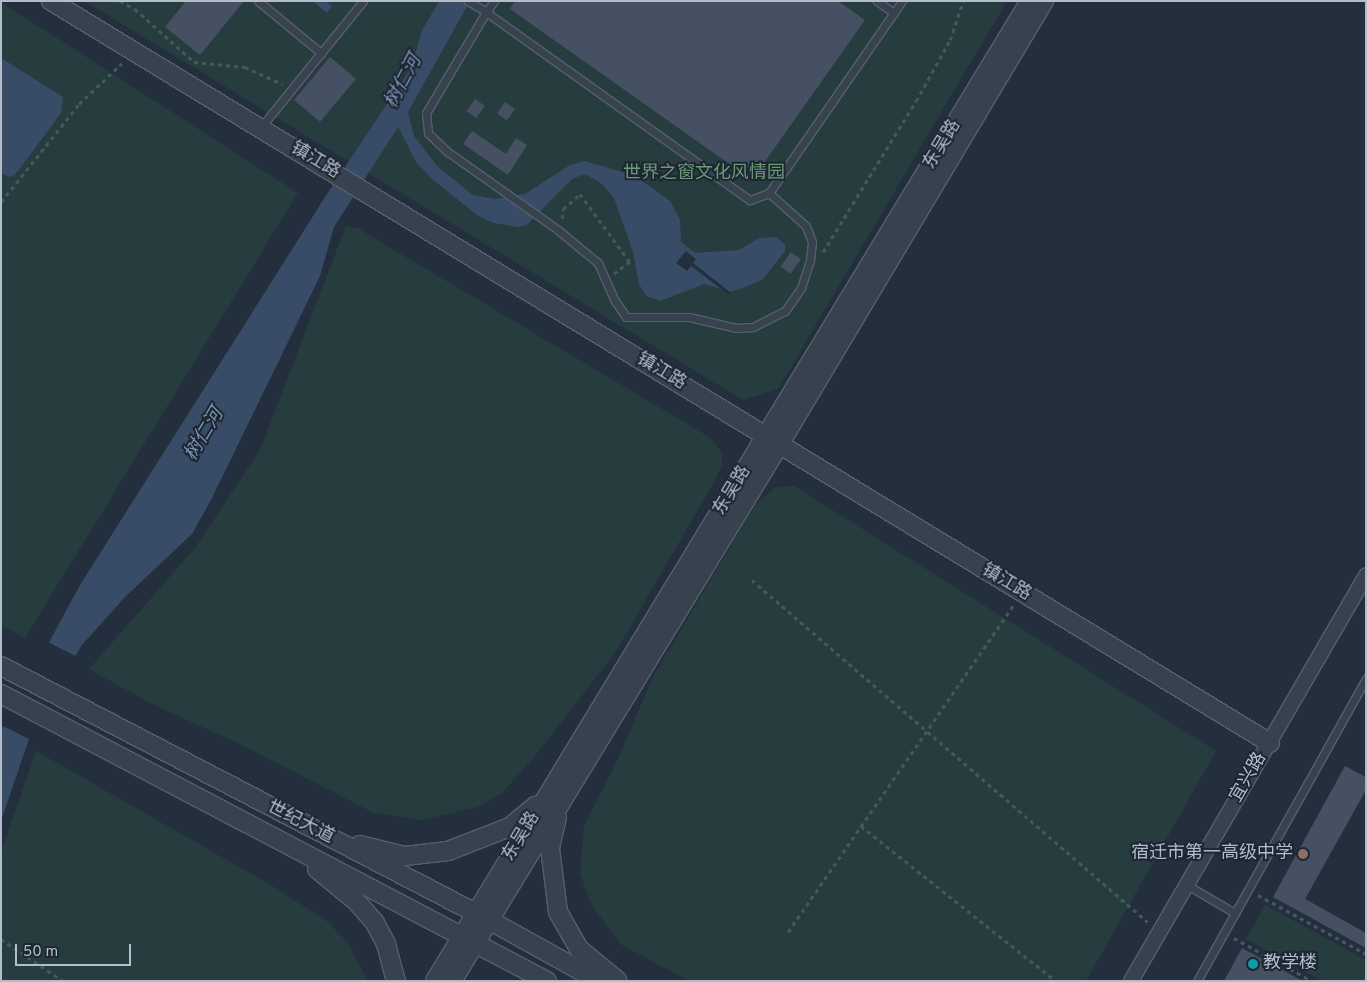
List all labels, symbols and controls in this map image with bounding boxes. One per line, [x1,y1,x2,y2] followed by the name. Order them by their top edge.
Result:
[381,51,427,113] water label: 树仁河
[920,116,966,174] street label: 东吴路
[286,138,344,184] street label: 镇江路
[623,163,785,185] park label: 世界之窗文化风情园
[632,349,690,395] street label: 镇江路
[181,405,229,465] water label: 树仁河
[710,462,756,520] street label: 东吴路
[977,560,1035,606] street label: 镇江路
[1226,749,1272,807] street label: 宜兴路
[263,797,337,849] street label: 世纪大道
[499,808,545,866] street label: 东吴路
[1131,843,1293,865] place label: 宿迁市第一高级中学
[1297,848,1309,860] marker: 宿迁市第一高级中学
[18,934,134,966] scale bar
[23,943,58,962] text: 50 m
[1263,953,1317,975] place label: 教学楼
[1247,958,1259,970] marker: 教学楼

